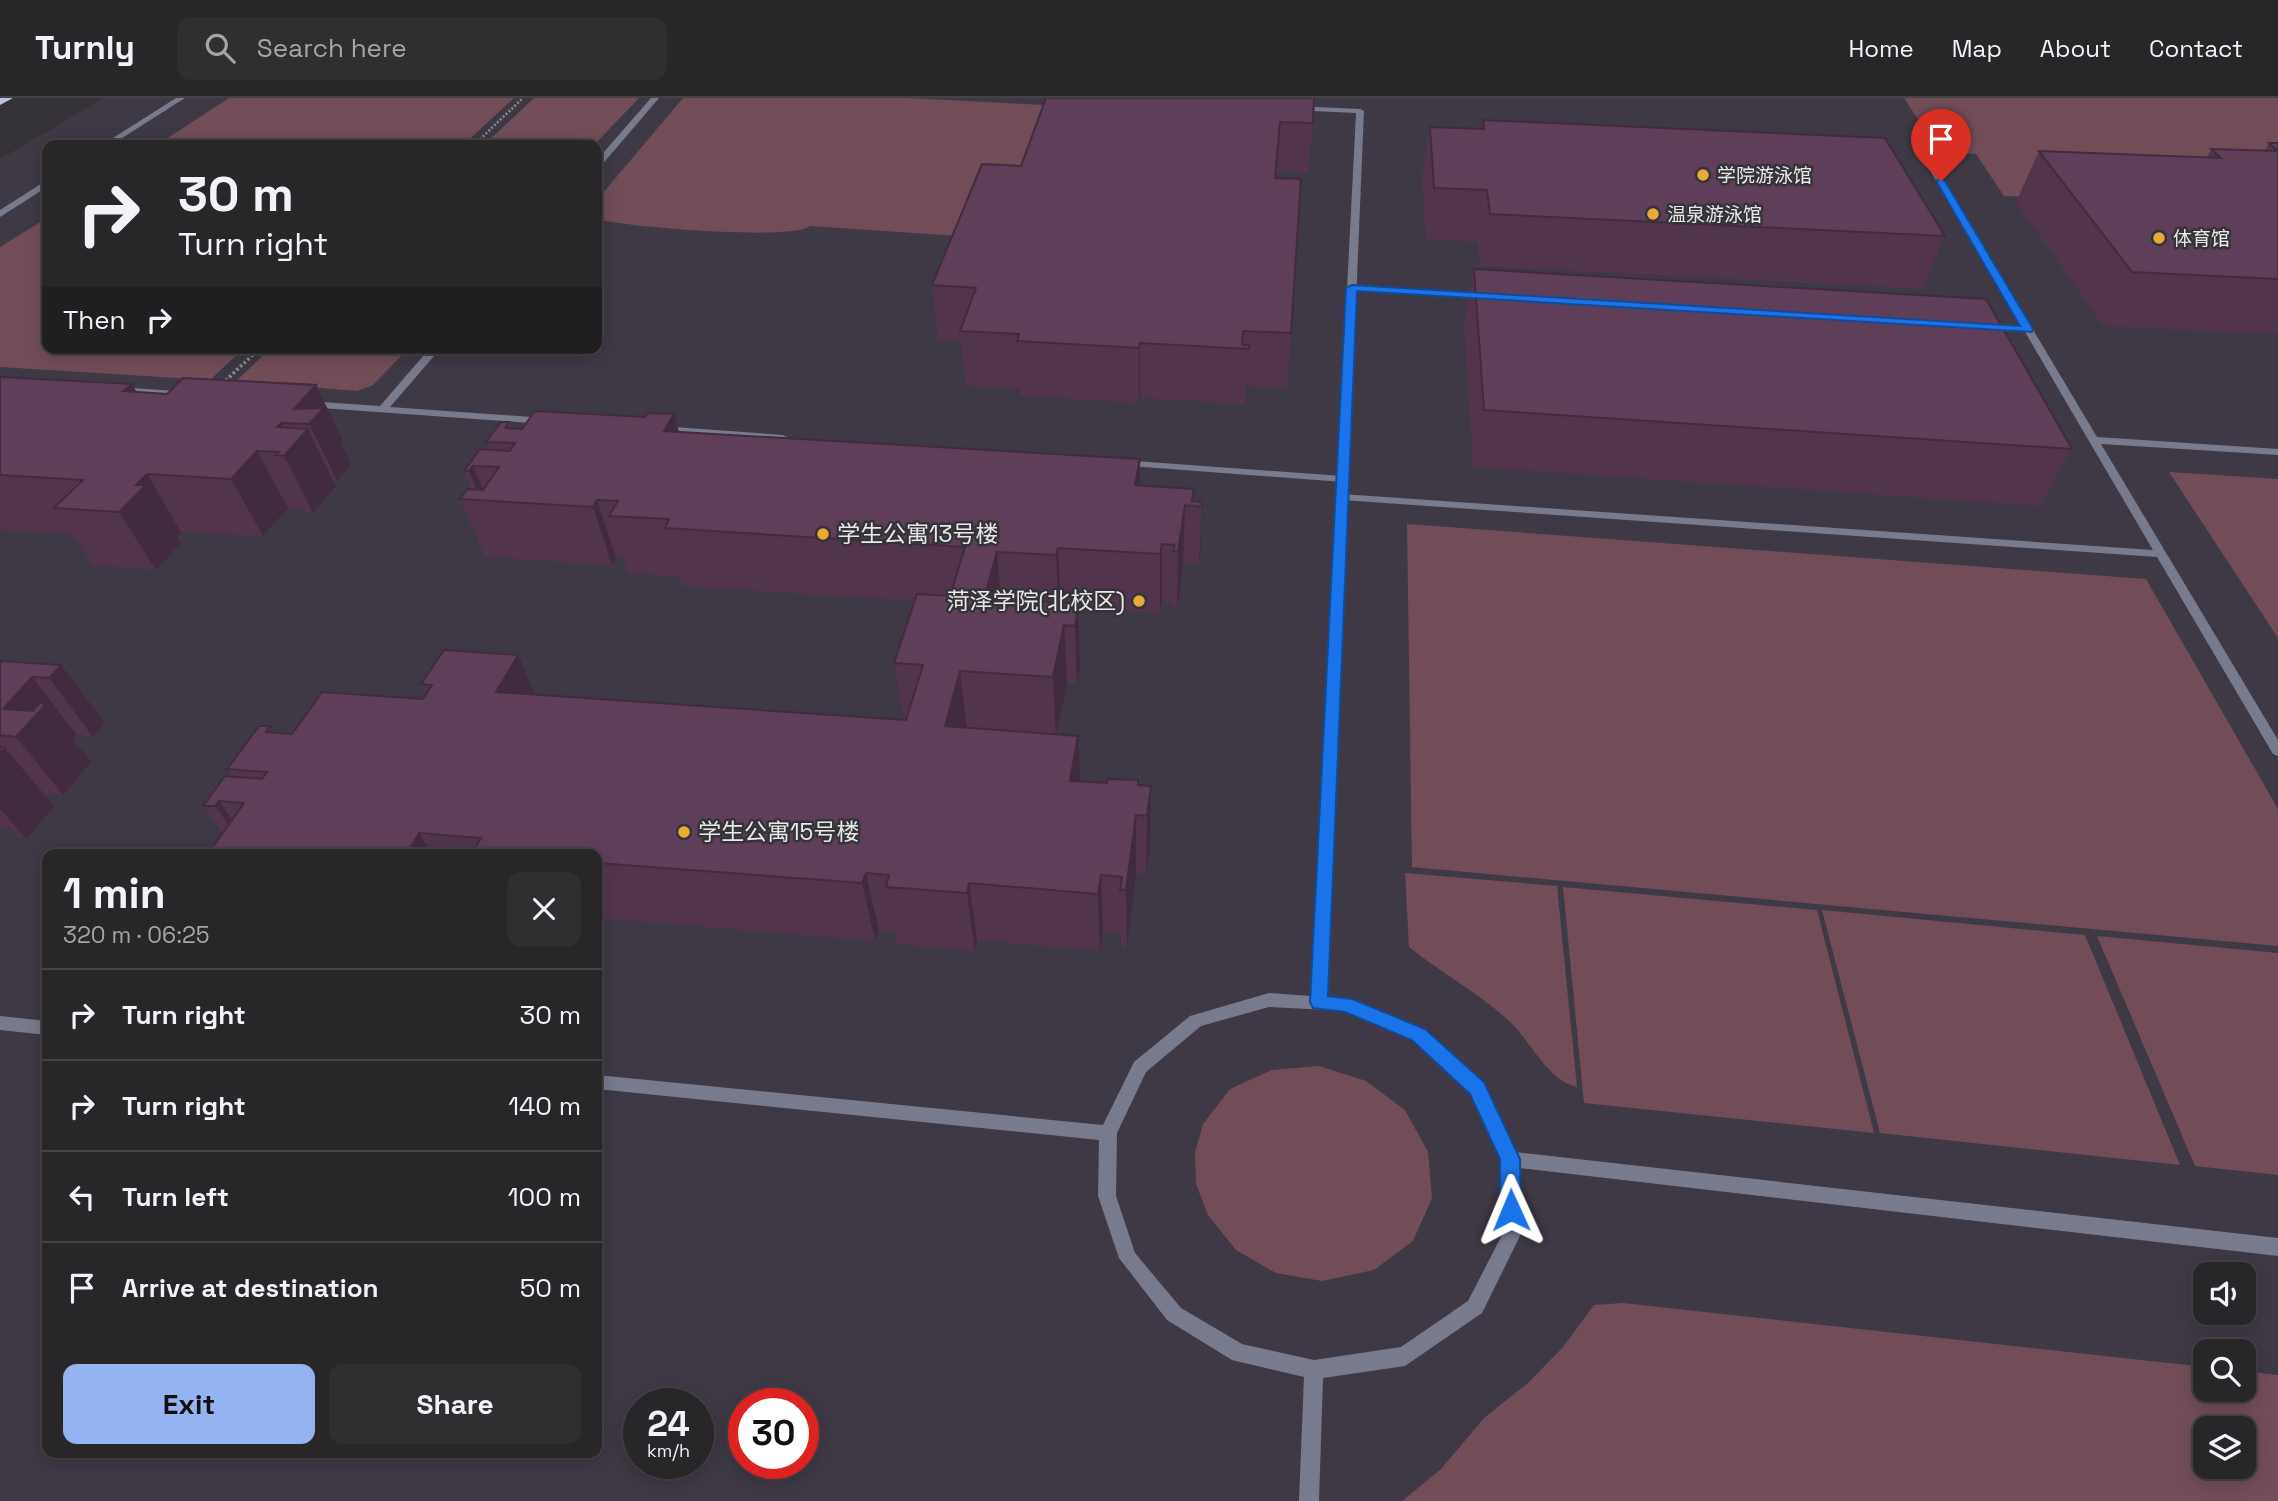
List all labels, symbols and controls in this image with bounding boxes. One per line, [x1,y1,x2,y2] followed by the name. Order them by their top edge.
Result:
[177,17,667,80] search box
[35,27,135,69] text: Turnly
[201,29,239,67] icon: search
[257,31,407,65] text: Search here
[1848,33,1914,64] text: Home
[1952,33,2002,64] text: Map
[2040,33,2111,64] text: About
[2149,33,2243,64] text: Contact
[1911,109,1971,181] pin
[1922,120,1960,158] icon: arrive
[178,163,294,225] text: 30 m
[1717,163,1812,188] place label: 学院游泳馆
[1695,167,1711,183] marker: 学院游泳馆
[63,168,154,259] icon: right
[1667,202,1762,227] place label: 温泉游泳馆
[1645,206,1661,222] marker: 温泉游泳馆
[178,224,328,264] text: Turn right
[2173,226,2230,251] place label: 体育馆
[2151,230,2167,246] marker: 体育馆
[140,301,178,339] icon: right
[63,303,126,337] text: Then
[837,519,999,549] place label: 学生公寓13号楼
[815,526,831,542] marker: 学生公寓13号楼
[947,586,1125,616] place label: 菏泽学院(北校区)
[1131,593,1147,609] marker: 菏泽学院(北校区)
[698,817,859,847] place label: 学生公寓15号楼
[676,824,692,840] marker: 学生公寓15号楼
[63,867,166,920] text: 1 min
[507,872,581,946] button: close
[63,920,210,950] text: 320 m · 06:25
[63,996,101,1034] icon: right
[122,998,246,1032] text: Turn right
[520,998,581,1032] text: 30 m
[63,1087,101,1125] icon: right
[122,1089,246,1123] text: Turn right
[508,1089,581,1123] text: 140 m
[1474,1173,1548,1247] position arrow
[63,1178,101,1216] icon: left
[122,1180,229,1214] text: Turn left
[508,1180,581,1214] text: 100 m
[2193,1262,2256,1479] map controls
[2193,1262,2256,1325] button: sound
[63,1269,101,1307] icon: arrive
[122,1271,379,1305] text: Arrive at destination
[520,1271,581,1305] text: 50 m
[2193,1339,2256,1402] button: search
[63,1364,315,1444] button: Exit
[329,1364,581,1444] button: Share
[728,1388,819,1479] speed limit sign: 30
[647,1402,690,1446] text: 24
[2193,1416,2256,1479] button: layers
[647,1439,690,1462] text: km/h

